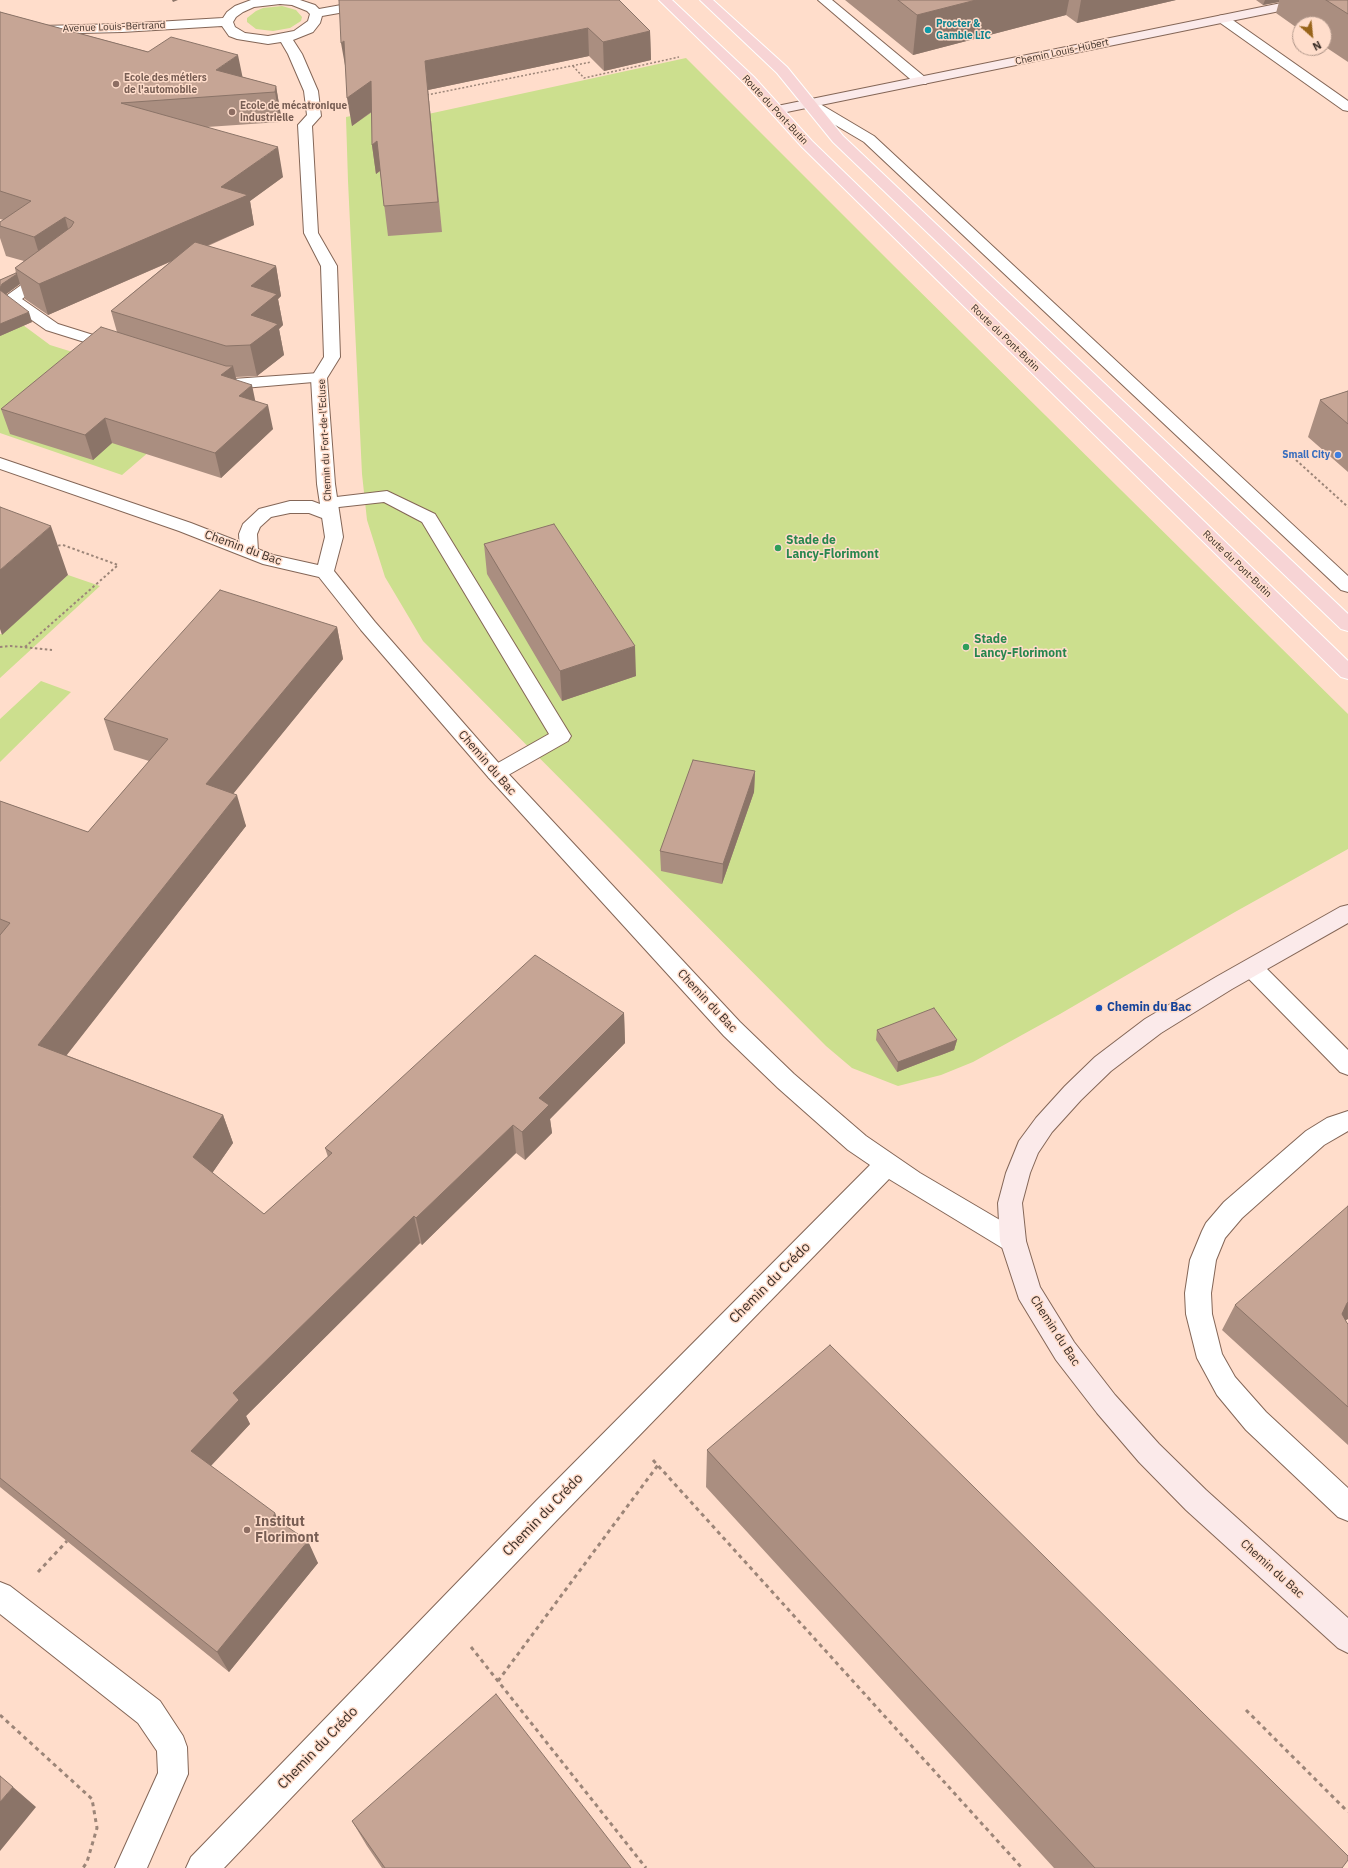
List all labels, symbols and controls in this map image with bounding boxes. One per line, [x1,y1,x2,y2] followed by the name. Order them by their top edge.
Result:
[1292,16,1332,56] north arrow
[936,18,991,42] place label: Procter & Gamble LIC
[62,19,166,35] street label: Avenue Louis-Bertrand
[923,25,933,35] marker: Procter & Gamble LIC
[1014,36,1110,68] street label: Chemin Louis-Hubert
[1310,38,1324,54] text: N
[124,72,207,96] place label: Ecole des métiers de l'automobile
[740,73,810,147] street label: Route du Pont-Butin
[111,79,121,89] marker: Ecole des métiers de l'automobile
[240,100,347,124] place label: Ecole de mécatronique industrielle
[227,107,237,117] marker: Ecole de mécatronique industrielle
[968,302,1042,374] street label: Route du Pont-Butin
[316,378,334,502] street label: Chemin du Fort-de-l'Ecluse
[1282,449,1330,461] place label: Small City
[1333,450,1343,460] marker: Small City
[203,527,283,569] street label: Chemin du Bac
[1200,528,1274,600] street label: Route du Pont-Butin
[786,534,879,562] place label: Stade de Lancy-Florimont
[773,543,783,553] marker: Stade de Lancy-Florimont
[974,633,1067,661] place label: Stade Lancy-Florimont
[961,642,971,652] marker: Stade Lancy-Florimont
[455,728,519,798] street label: Chemin du Bac
[674,967,740,1035] street label: Chemin du Bac
[1107,1001,1191,1015] place label: Chemin du Bac
[1094,1003,1104,1013] marker: Chemin du Bac
[726,1239,814,1327] street label: Chemin du Crédo
[1027,1293,1083,1369] street label: Chemin du Bac
[499,1470,587,1560] street label: Chemin du Crédo
[255,1514,319,1546] place label: Institut Florimont
[242,1525,252,1535] marker: Institut Florimont
[1237,1537,1307,1601] street label: Chemin du Bac
[274,1703,362,1793] street label: Chemin du Crédo

